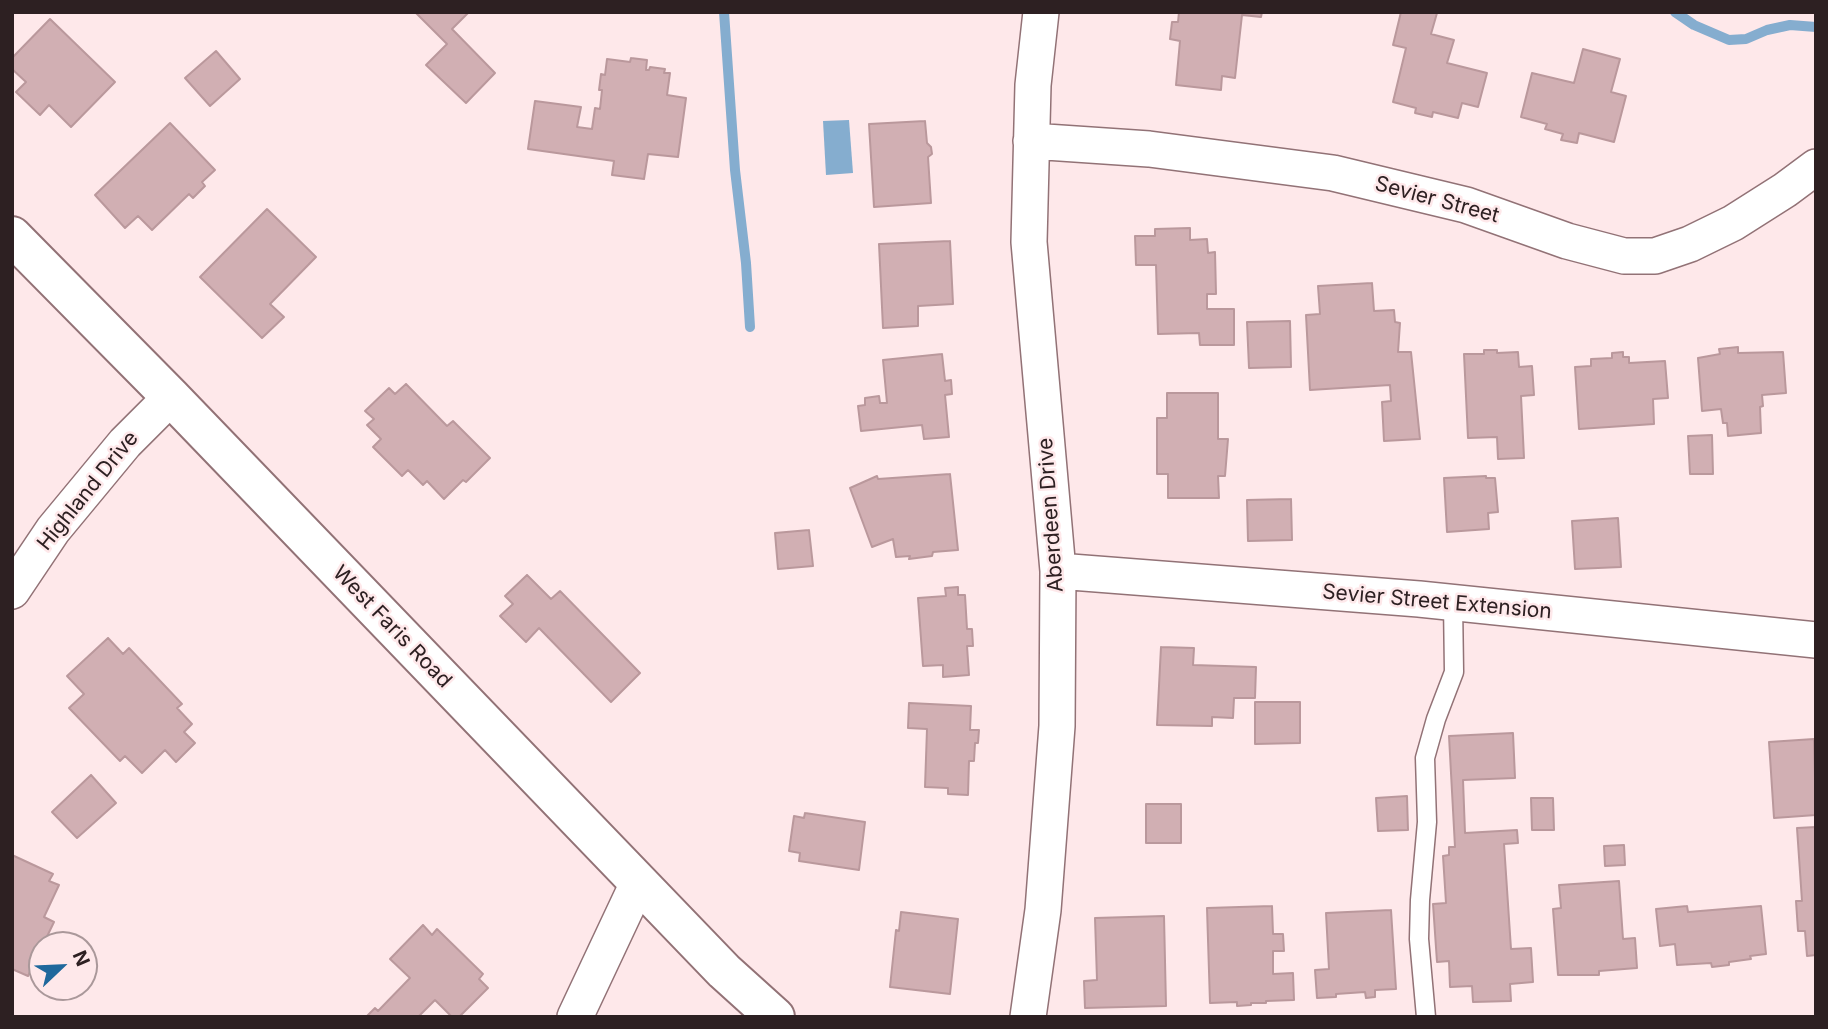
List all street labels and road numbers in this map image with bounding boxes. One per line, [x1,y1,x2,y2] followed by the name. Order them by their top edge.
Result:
[1372,171,1502,229] street label: Sevier Street
[32,426,144,556] street label: Highland Drive
[1033,437,1069,593] street label: Aberdeen Drive
[327,561,457,693] street label: West Faris Road
[1321,579,1553,625] street label: Sevier Street Extension

